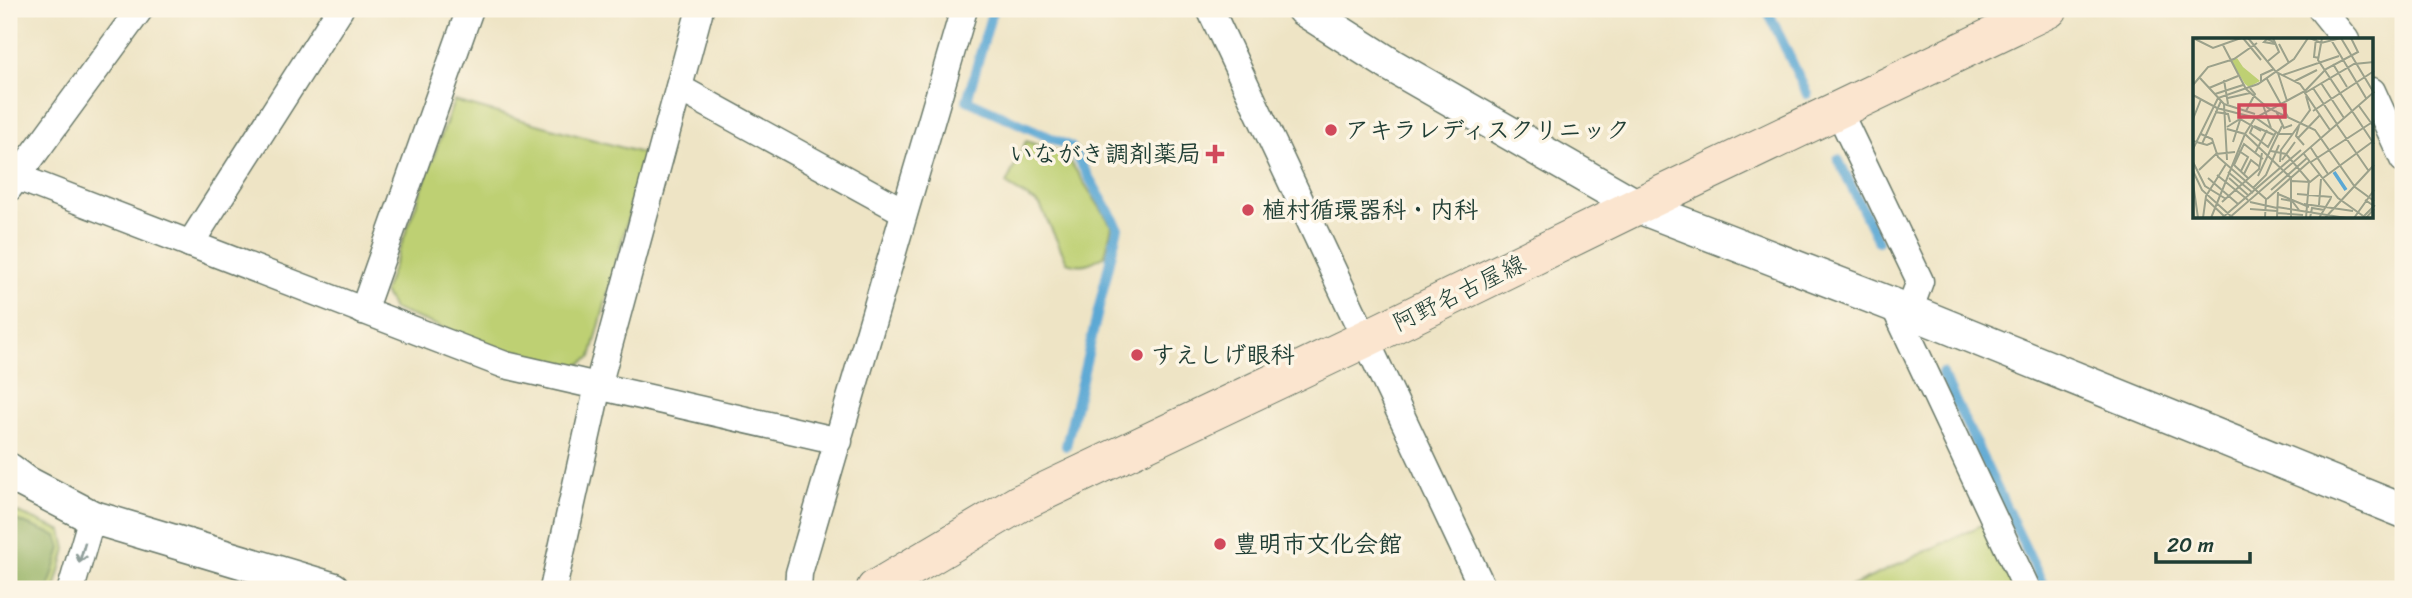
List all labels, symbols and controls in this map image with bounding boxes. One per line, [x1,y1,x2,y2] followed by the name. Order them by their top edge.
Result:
[2193,38,2374,219] inset map
[1345,109,1630,151] place label: アキラレディスクリニック
[1323,122,1339,138] marker: アキラレディスクリニック
[1009,133,1201,175] place label: いながき調剤薬局
[1207,146,1223,162] marker: いながき調剤薬局
[1262,189,1478,231] place label: 植村循環器科・内科
[1240,202,1256,218] marker: 植村循環器科・内科
[1385,243,1533,343] street label: 阿野名古屋線
[1151,334,1295,376] place label: すえしげ眼科
[1129,347,1145,363] marker: すえしげ眼科
[2156,521,2251,565] scale bar
[1234,523,1402,565] place label: 豊明市文化会館
[2167,526,2214,564] text: 20 m
[1212,536,1228,552] marker: 豊明市文化会館
[74,542,87,564] one-way arrow

